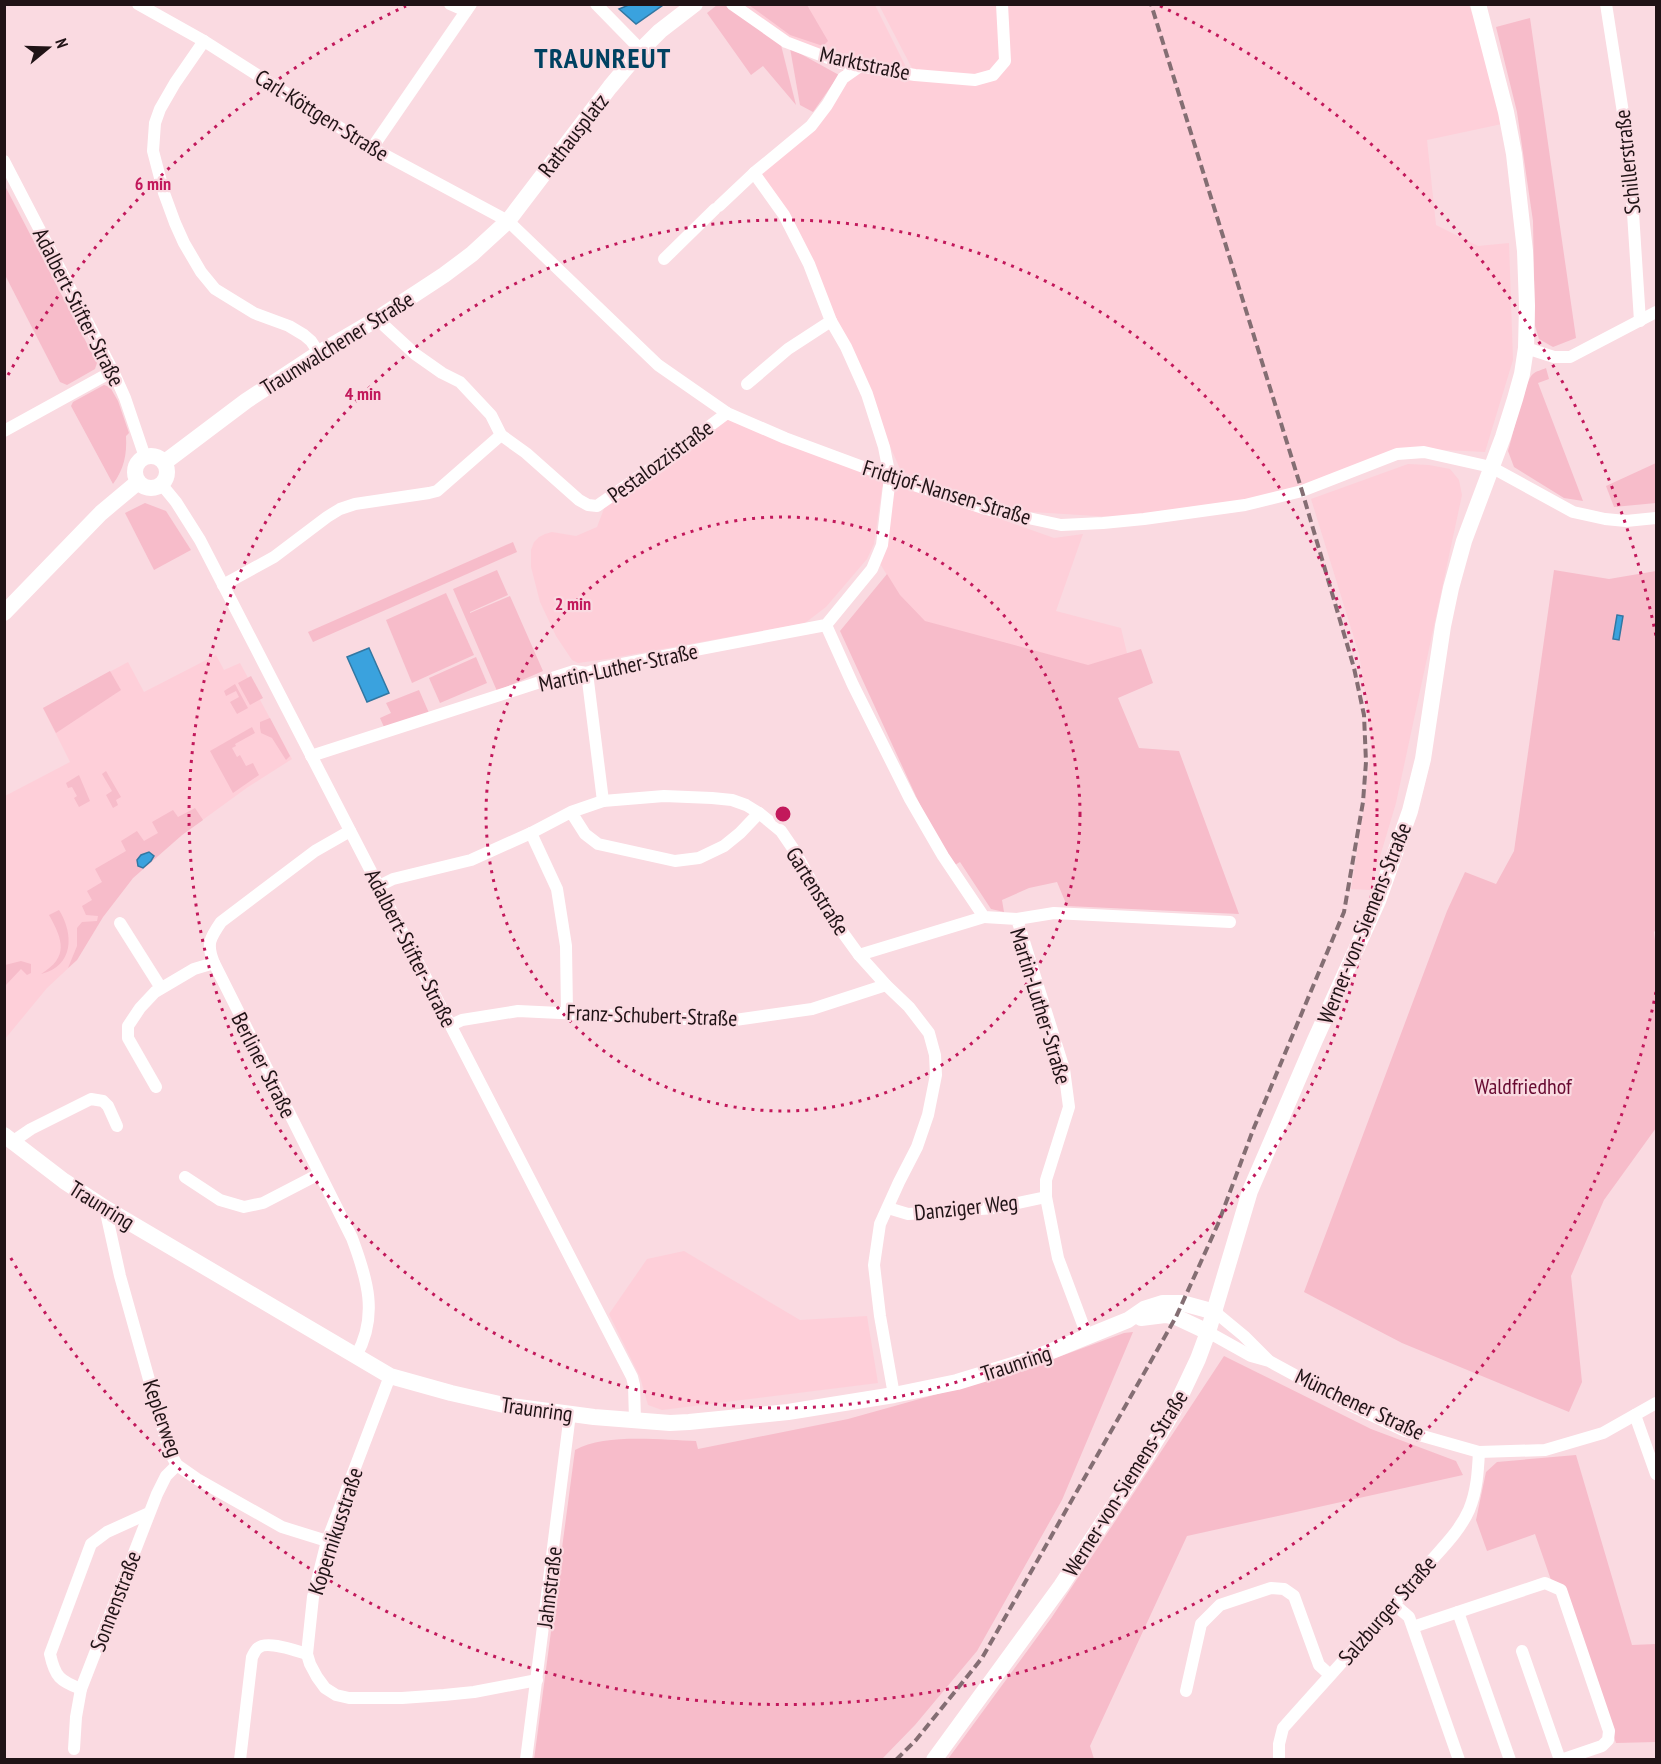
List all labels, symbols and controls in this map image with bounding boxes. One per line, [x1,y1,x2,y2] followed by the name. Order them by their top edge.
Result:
[18,18,78,78] north arrow
[51,36,73,50] text: N
[534,39,672,76] district label: TRAUNREUT
[817,40,913,86] street label: Marktstraße
[250,63,394,167] street label: Carl-Köttgen-Straße
[532,88,614,182] street label: Rathausplatz
[1608,108,1646,216] street label: Schillerstraße
[135,172,171,195] text: 6 min
[27,223,131,391] street label: Adalbert-Stifter-Straße
[255,285,419,401] street label: Traunwalchener Straße
[345,382,381,405] text: 4 min
[602,413,718,509] street label: Pestalozzistraße
[859,453,1035,531] street label: Fridtjof-Nansen-Straße
[555,592,591,615] text: 2 min
[536,636,700,698] street label: Martin-Luther-Straße
[773,804,793,824] centre of rings
[1311,818,1417,1028] street label: Werner-von-Siemens-Straße
[780,842,856,940] street label: Gartenstraße
[359,864,463,1032] street label: Adalbert-Stifter-Straße
[1004,924,1078,1088] street label: Martin-Luther-Straße
[566,998,738,1032] street label: Franz-Schubert-Straße
[225,1007,303,1123] street label: Berliner Straße
[1474,1072,1573,1100] park label: Waldfriedhof
[64,1174,140,1236] street label: Traunring
[913,1188,1019,1226] street label: Danziger Weg
[977,1339,1055,1387] street label: Traunring
[1291,1362,1429,1446] street label: Münchener Straße
[137,1376,189,1460] street label: Keplerweg
[1056,1385,1194,1581] street label: Werner-von-Siemens-Straße
[499,1390,575,1428] street label: Traunring
[301,1464,369,1598] street label: Kopernikusstraße
[530,1545,568,1630] street label: Jahnstraße
[83,1547,147,1655] street label: Sonnenstraße
[1332,1550,1442,1670] street label: Salzburger Straße

